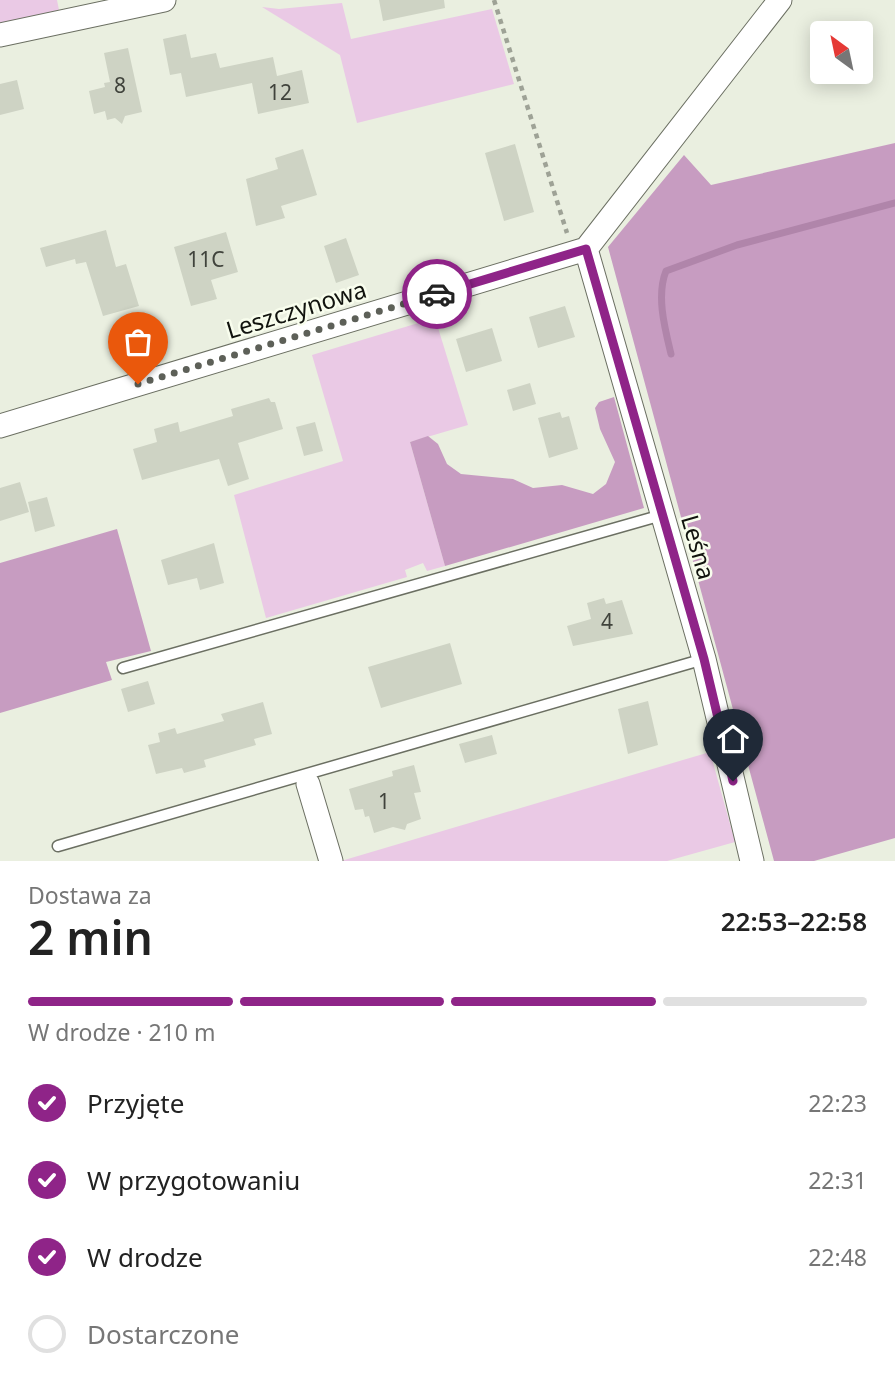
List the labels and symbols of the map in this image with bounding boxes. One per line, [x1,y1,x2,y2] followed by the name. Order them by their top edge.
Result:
[810,21,873,84] north arrow
[114,71,126,99] house number: 8
[268,78,292,106] house number: 12
[187,245,225,273] house number: 11C
[402,259,472,329] courier
[222,272,370,346] street label: Leszczynowa
[108,312,168,384] pin
[674,511,724,583] street label: Leśna
[601,607,613,635] house number: 4
[703,709,763,781] pin
[378,787,390,815] house number: 1

